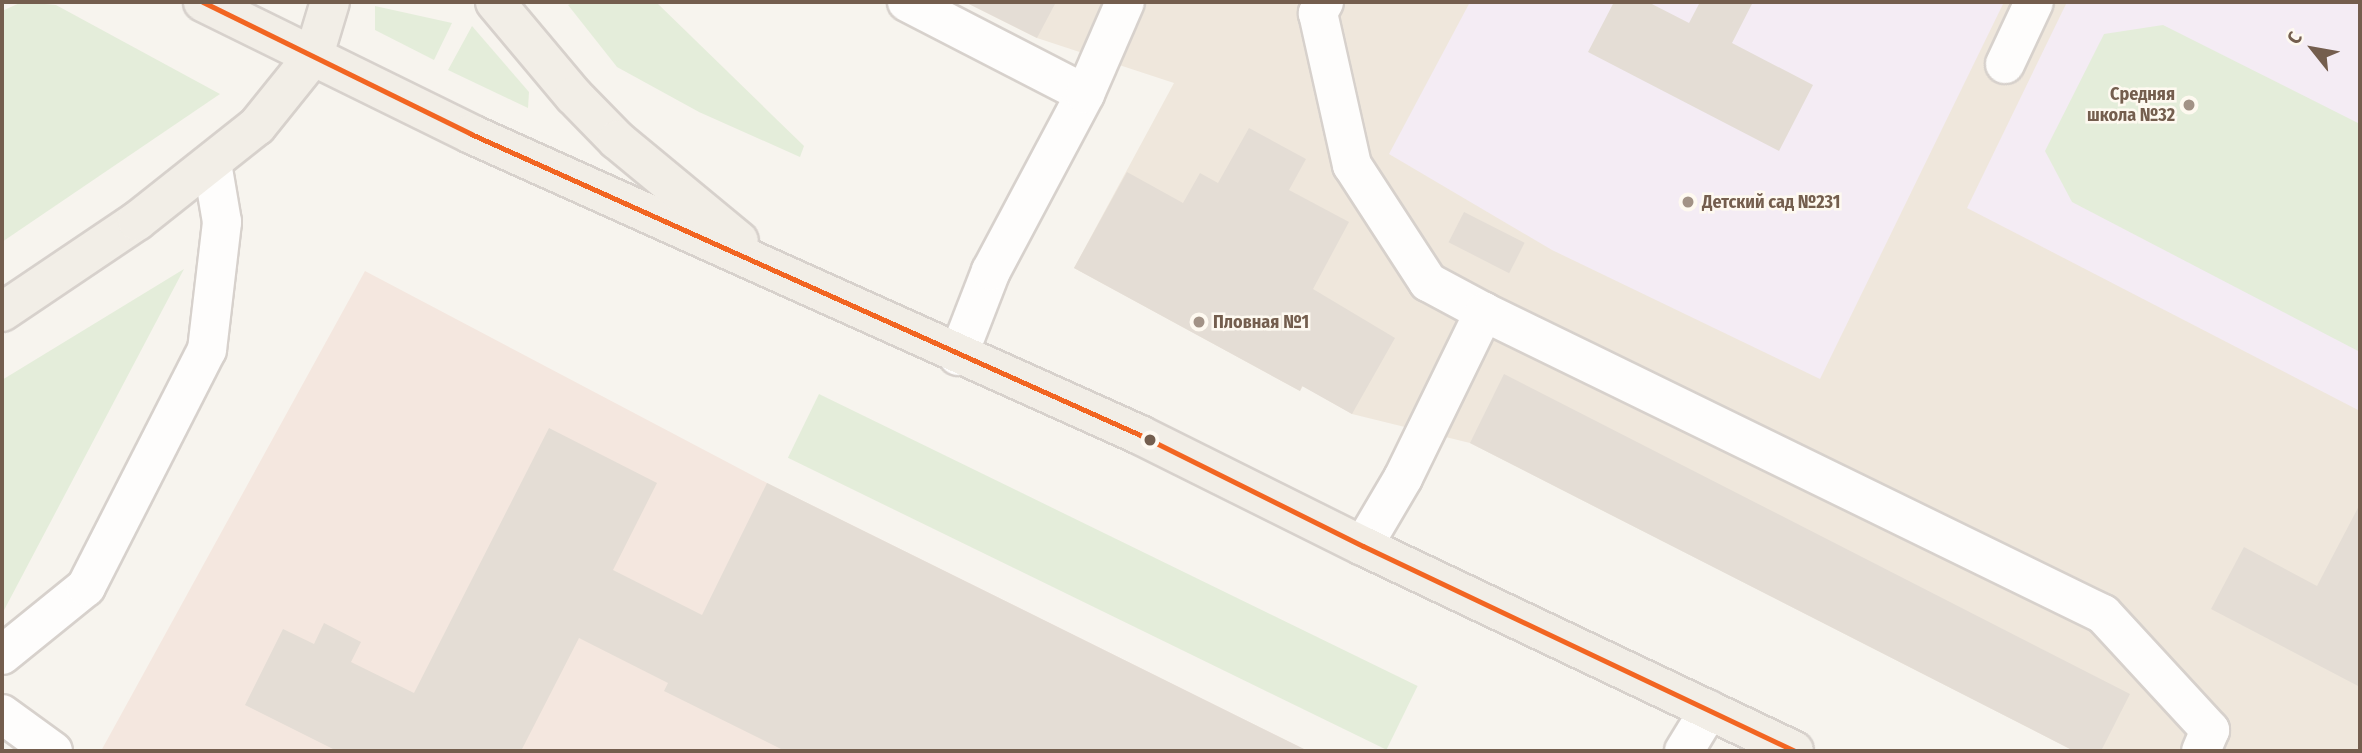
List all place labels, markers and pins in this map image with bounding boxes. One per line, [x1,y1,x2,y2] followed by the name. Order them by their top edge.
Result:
[2087,84,2175,126] place label: Средняя школа №32
[2181,97,2197,113] marker: Средняя школа №32
[1702,191,1840,213] place label: Детский сад №231
[1680,194,1696,210] marker: Детский сад №231
[1213,311,1309,333] place label: Пловная №1
[1191,314,1207,330] marker: Пловная №1
[1143,433,1157,447] unlabelled marker

